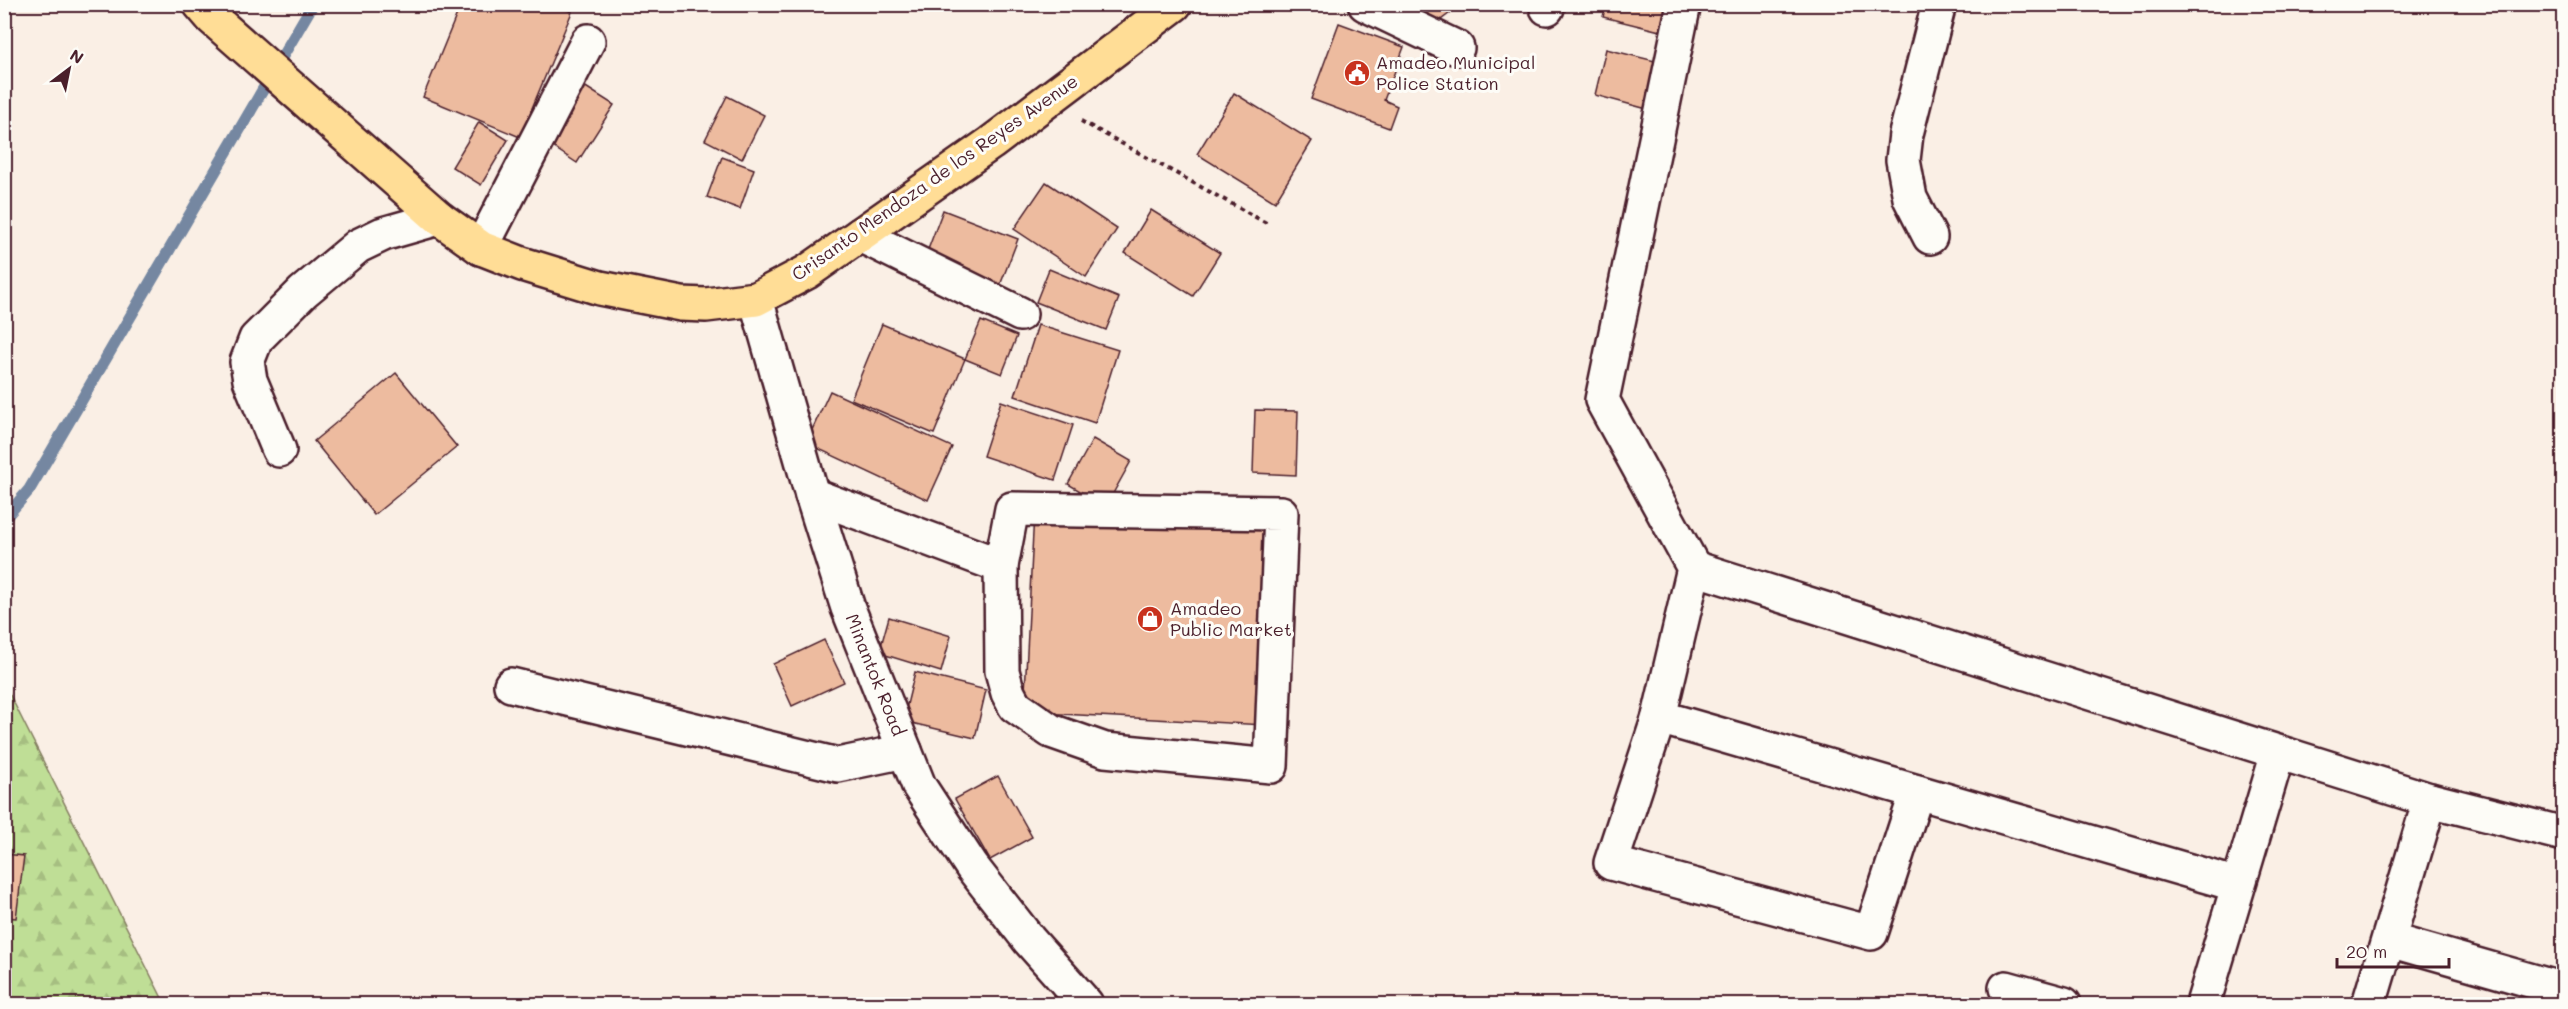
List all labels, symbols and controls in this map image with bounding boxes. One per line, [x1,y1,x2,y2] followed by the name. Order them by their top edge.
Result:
[39,39,99,99] north arrow
[66,44,88,68] text: N
[1376,50,1536,95] place label: Amadeo Municipal Police Station
[1342,58,1372,88] public building icon: Amadeo Municipal Police Station
[787,69,1082,286] street label: Crisanto Mendoza de los Reyes Avenue
[1170,596,1292,641] place label: Amadeo Public Market
[1135,604,1165,634] shop icon: Amadeo Public Market
[840,610,911,739] street label: Minantok Road
[2337,931,2450,969] scale bar
[2346,939,2387,963] text: 20 m

